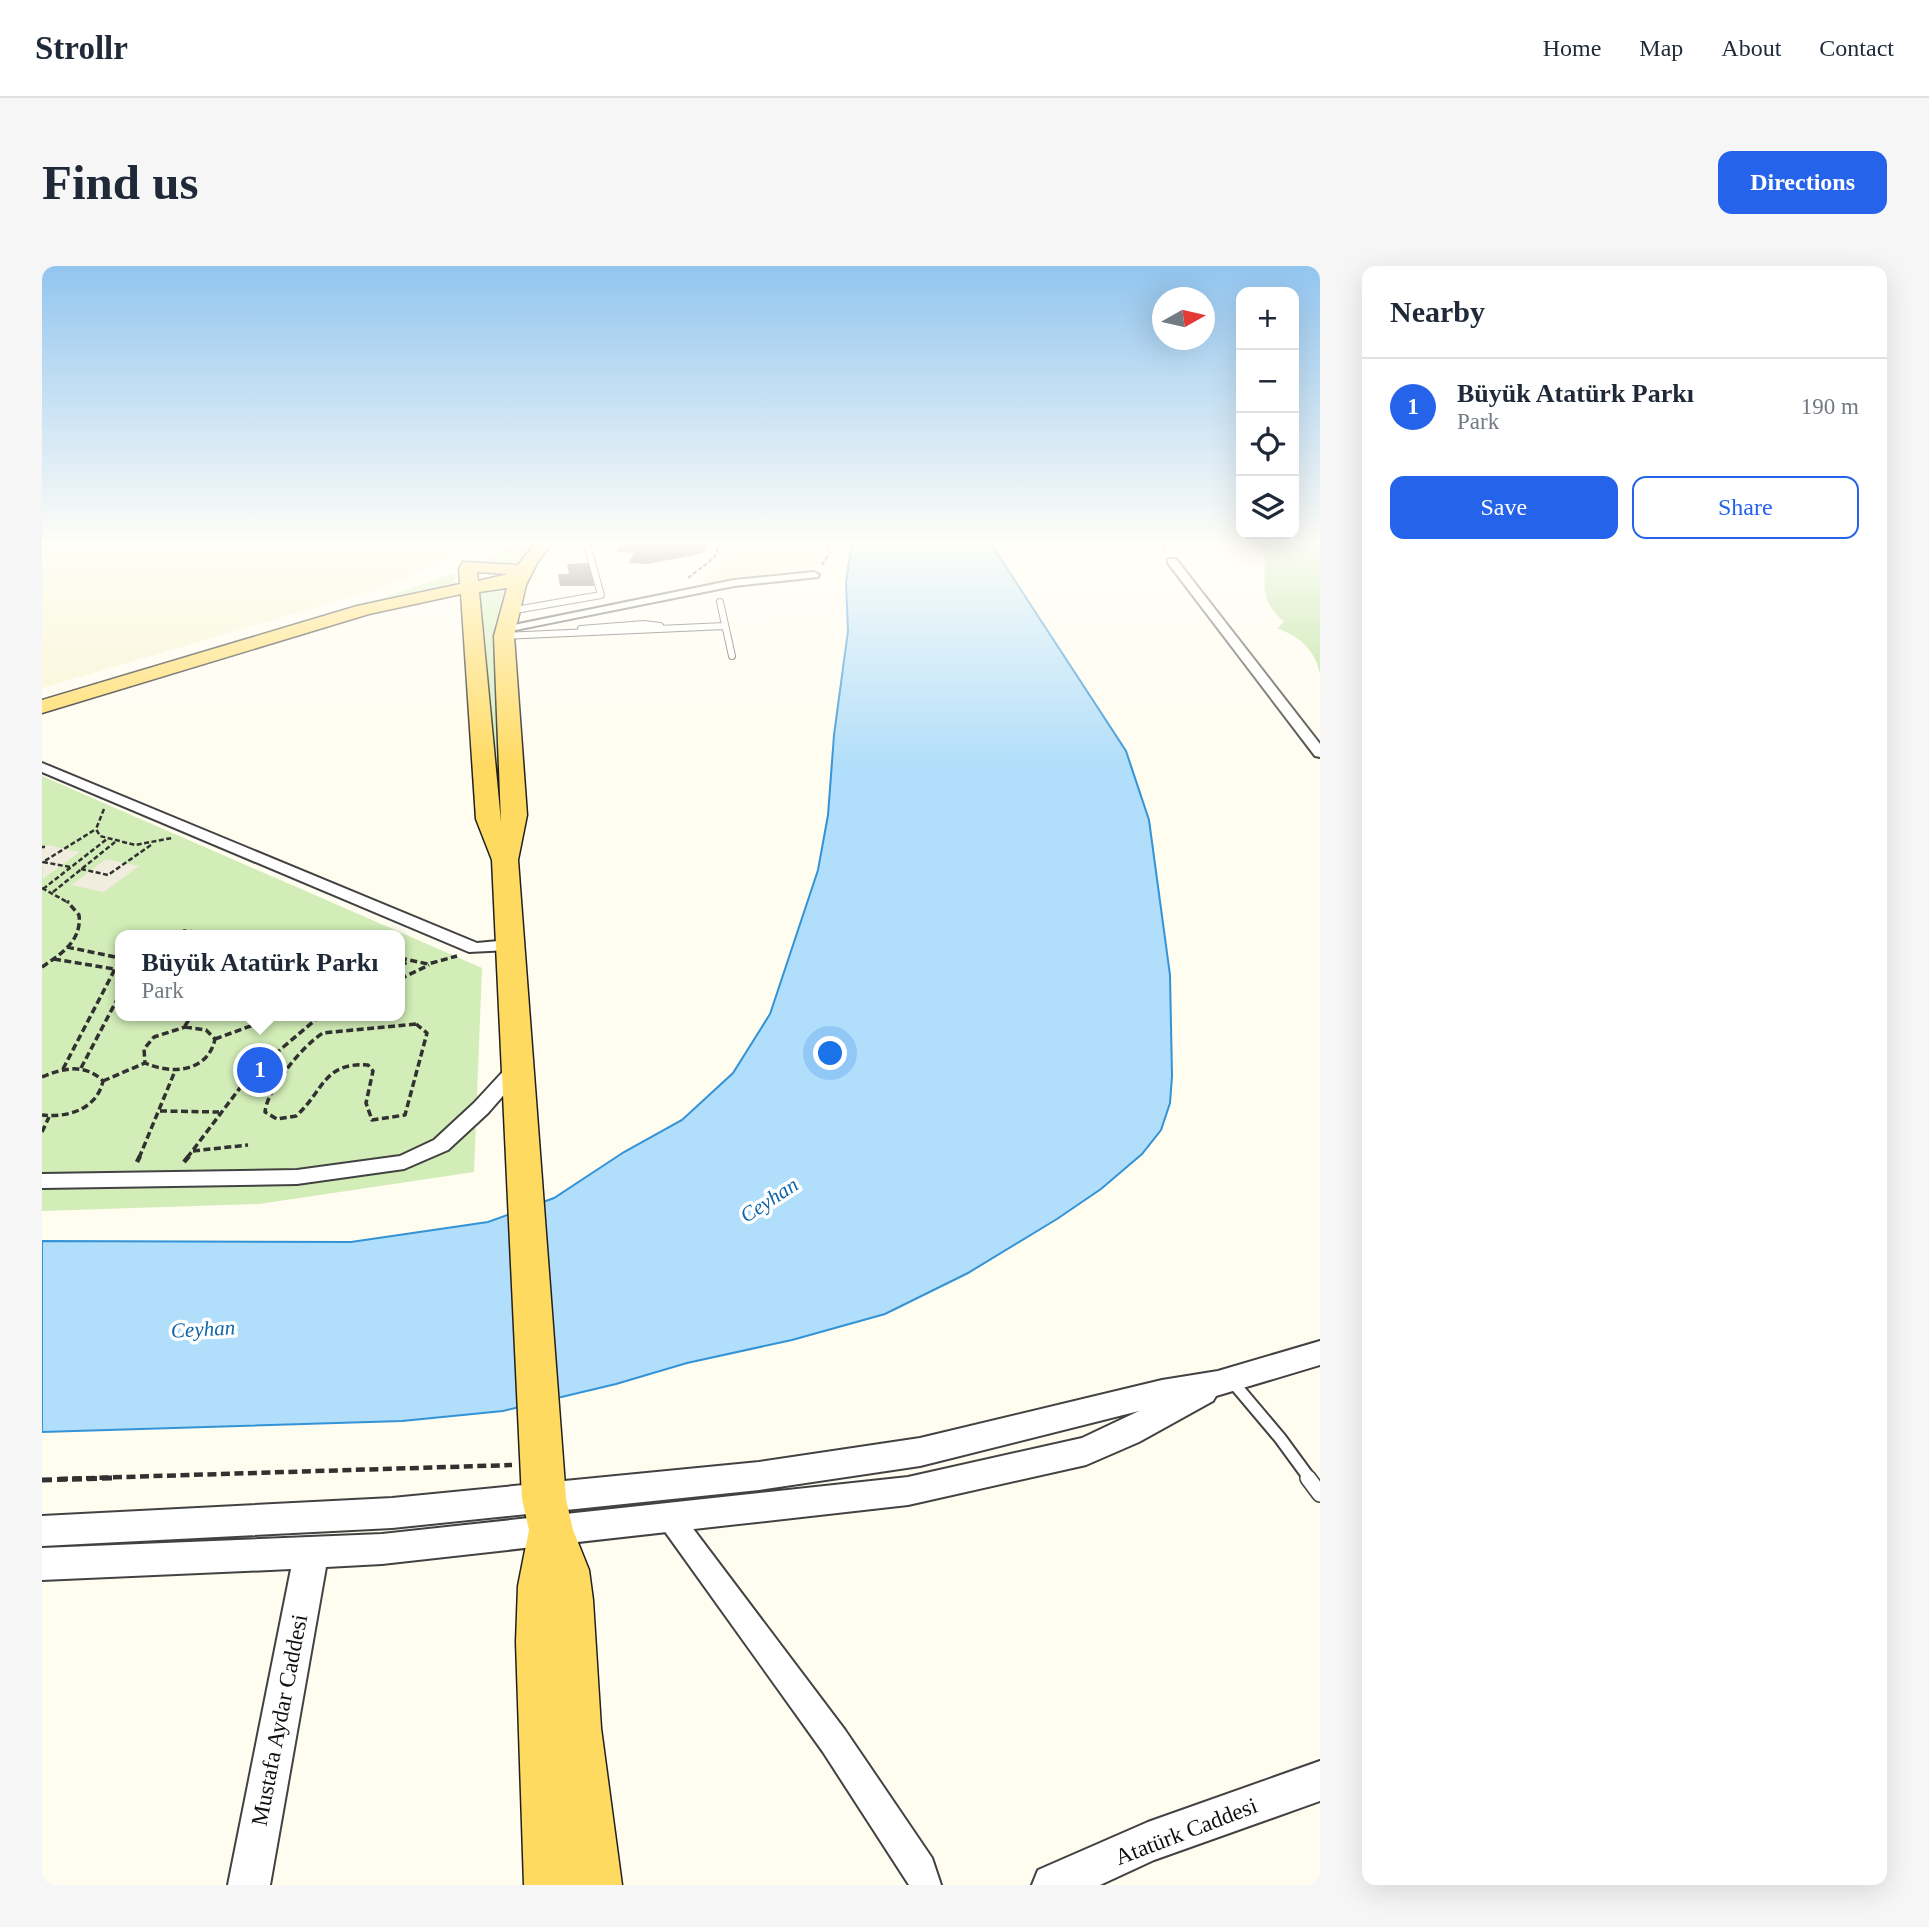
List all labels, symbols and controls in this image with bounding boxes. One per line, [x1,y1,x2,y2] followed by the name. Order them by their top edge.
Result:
[35,30,128,66] text: Strollr
[1543,35,1601,61] text: Home
[1639,35,1683,61] text: Map
[1721,35,1781,61] text: About
[1819,35,1894,61] text: Contact
[1718,151,1887,214] button: Directions
[42,155,199,210] text: Find us
[1152,287,1215,350] north arrow
[1236,287,1299,539] map controls
[1236,287,1299,350] button: +
[1390,295,1485,328] text: Nearby
[1236,350,1299,413] button: −
[1457,379,1694,408] text: Büyük Atatürk Parkı
[1407,394,1419,419] text: 1
[1801,394,1859,419] text: 190 m
[1457,409,1499,434] text: Park
[1236,413,1299,476] button: locate
[1236,476,1299,539] button: layers
[1390,476,1618,539] button: Save
[1632,476,1859,539] button: Share
[115,930,405,1021] popup
[142,948,378,977] text: Büyük Atatürk Parkı
[142,978,184,1003] text: Park
[813,1036,847,1070] your location
[237,1044,283,1096] pin: 1
[736,1172,802,1228] water label: Ceyhan
[170,1315,236,1343] water label: Ceyhan
[247,1612,312,1828] street label: Mustafa Aydar Caddesi
[1112,1793,1261,1870] street label: Atatürk Caddesi

